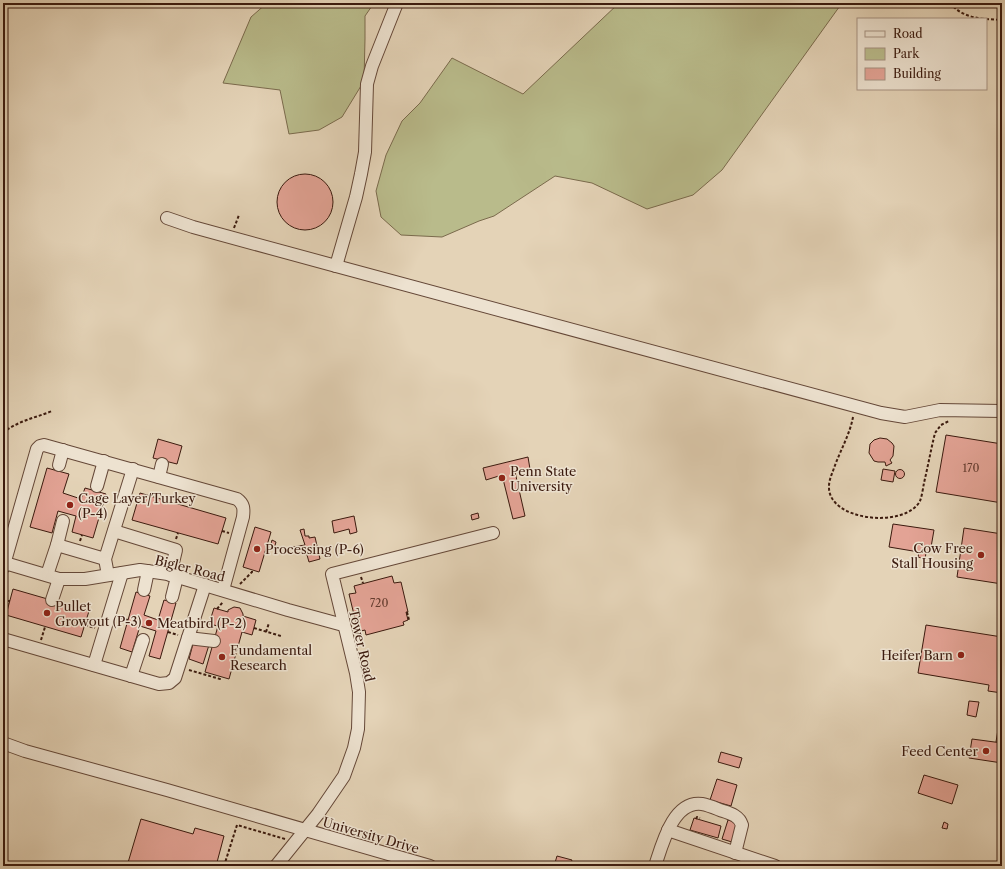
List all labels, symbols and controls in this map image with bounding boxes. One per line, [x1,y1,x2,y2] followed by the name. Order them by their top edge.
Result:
[857,18,987,90] legend
[893,26,923,41] text: Road
[893,46,920,61] text: Park
[893,66,941,81] text: Building
[962,461,980,475] house number: 170
[510,463,576,494] place label: Penn State University
[497,473,507,483] marker: Penn State University
[78,490,196,521] place label: Cage Layer/Turkey (P-4)
[65,500,75,510] marker: Cage Layer/Turkey (P-4)
[891,540,973,571] place label: Cow Free Stall Housing
[265,541,364,557] place label: Processing (P-6)
[252,544,262,554] marker: Processing (P-6)
[976,550,986,560] marker: Cow Free Stall Housing
[153,552,227,584] street label: Bigler Road
[370,596,388,610] house number: 720
[55,598,141,629] place label: Pullet Growout (P-3)
[346,607,378,683] street label: Tower Road
[42,608,52,618] marker: Pullet Growout (P-3)
[157,615,246,631] place label: Meatbird (P-2)
[144,618,154,628] marker: Meatbird (P-2)
[230,642,312,673] place label: Fundamental Research
[881,647,953,663] place label: Heifer Barn
[956,650,966,660] marker: Heifer Barn
[217,652,227,662] marker: Fundamental Research
[901,743,979,759] place label: Feed Center
[981,746,991,756] marker: Feed Center
[321,814,421,856] street label: University Drive

